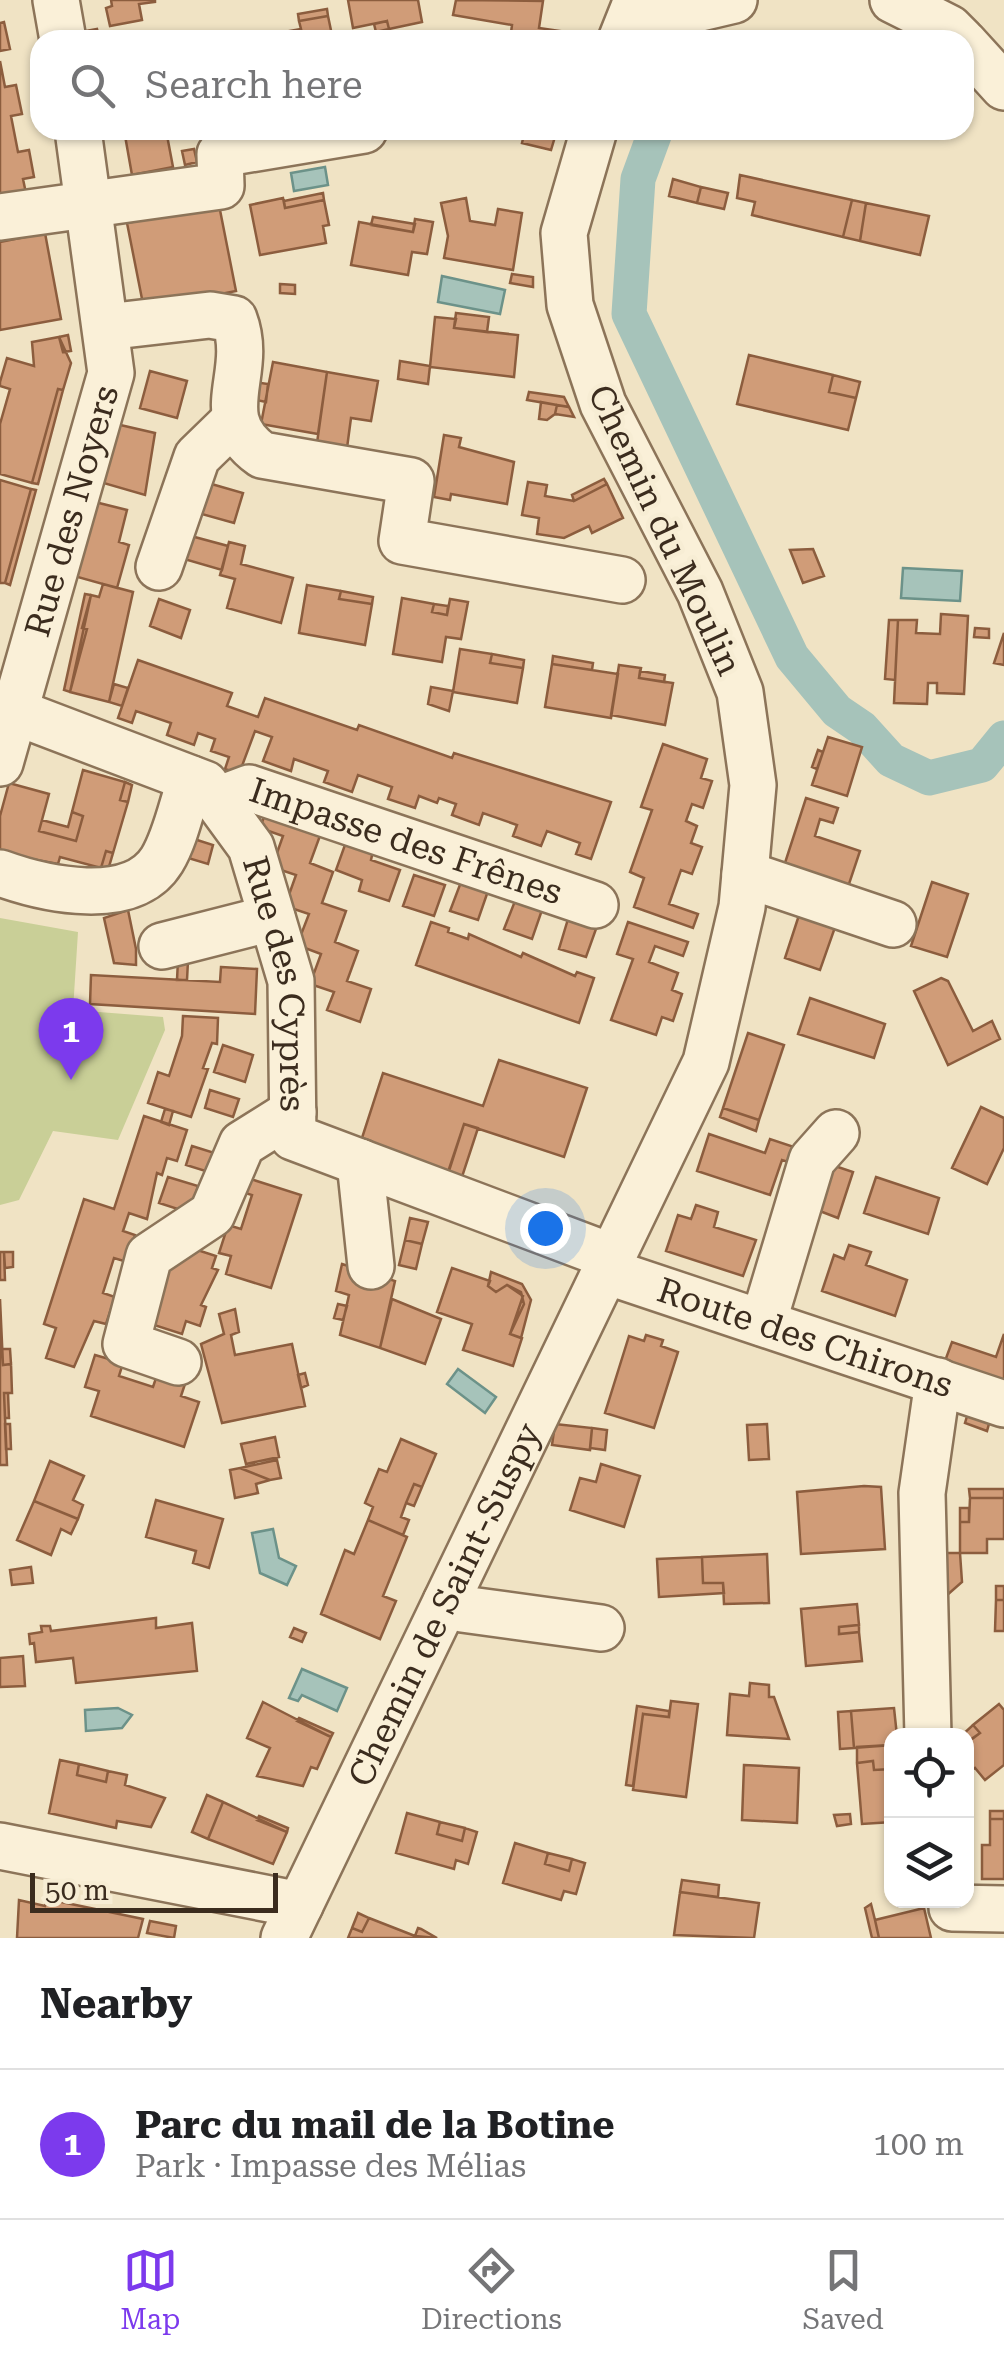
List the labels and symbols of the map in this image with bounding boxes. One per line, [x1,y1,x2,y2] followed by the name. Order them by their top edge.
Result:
[579,379,750,682] street label: Chemin du Moulin
[17,381,127,642] street label: Rue des Noyers
[244,770,567,913] street label: Impasse des Frênes
[234,851,313,1112] street label: Rue des Cyprès
[38,998,104,1080] pin: 1
[520,1203,571,1254] your location
[652,1270,958,1406] street label: Route des Chirons
[340,1416,550,1793] street label: Chemin de Saint-Suspy
[30,1868,278,1912] scale bar

